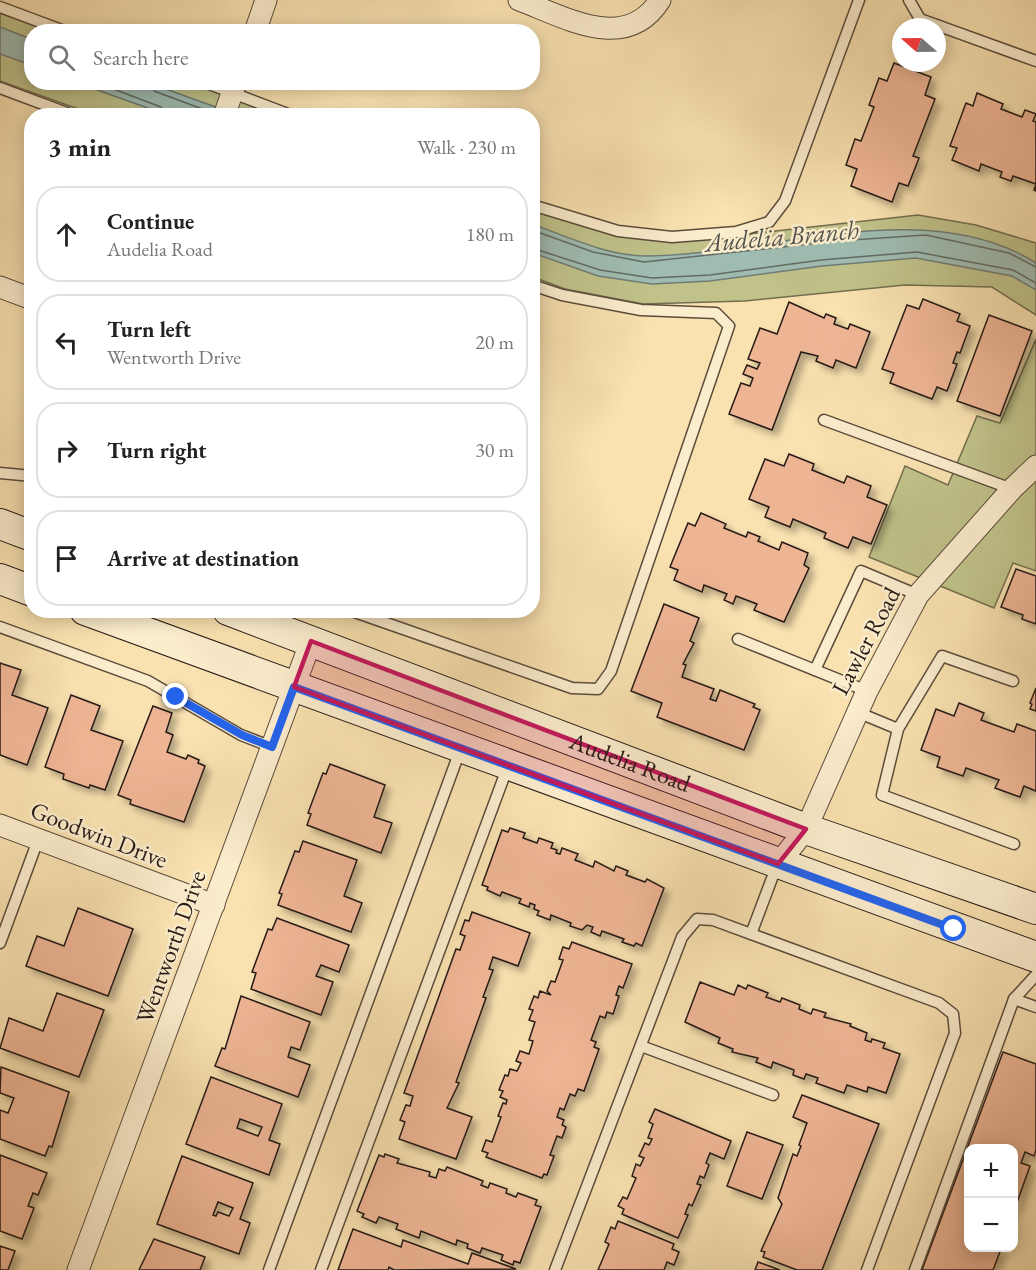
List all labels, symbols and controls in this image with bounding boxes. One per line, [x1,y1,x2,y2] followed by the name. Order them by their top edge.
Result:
[892,18,946,72] north arrow
[24,24,540,90] search box
[45,41,78,74] icon: search
[93,43,188,72] text: Search here
[48,130,111,164] text: 3 min
[417,134,516,160] text: Walk · 230 m
[107,207,194,236] text: Continue
[702,212,861,260] water label: Audelia Branch
[50,218,83,251] icon: ahead
[466,221,514,247] text: 180 m
[107,236,213,262] text: Audelia Road
[107,315,191,344] text: Turn left
[50,326,83,359] icon: left
[475,329,514,355] text: 20 m
[107,344,241,370] text: Wentworth Drive
[50,434,83,467] icon: right
[107,436,206,465] text: Turn right
[475,437,514,463] text: 30 m
[50,542,83,575] icon: arrive
[107,544,299,573] text: Arrive at destination
[824,581,907,700] street label: Lawler Road
[162,683,188,709] route end
[564,725,696,799] street label: Audelia Road
[26,794,172,875] street label: Goodwin Drive
[128,866,213,1028] street label: Wentworth Drive
[940,915,966,941] route start
[964,1144,1018,1252] map controls
[964,1144,1018,1198] button: +
[964,1198,1018,1252] button: −

